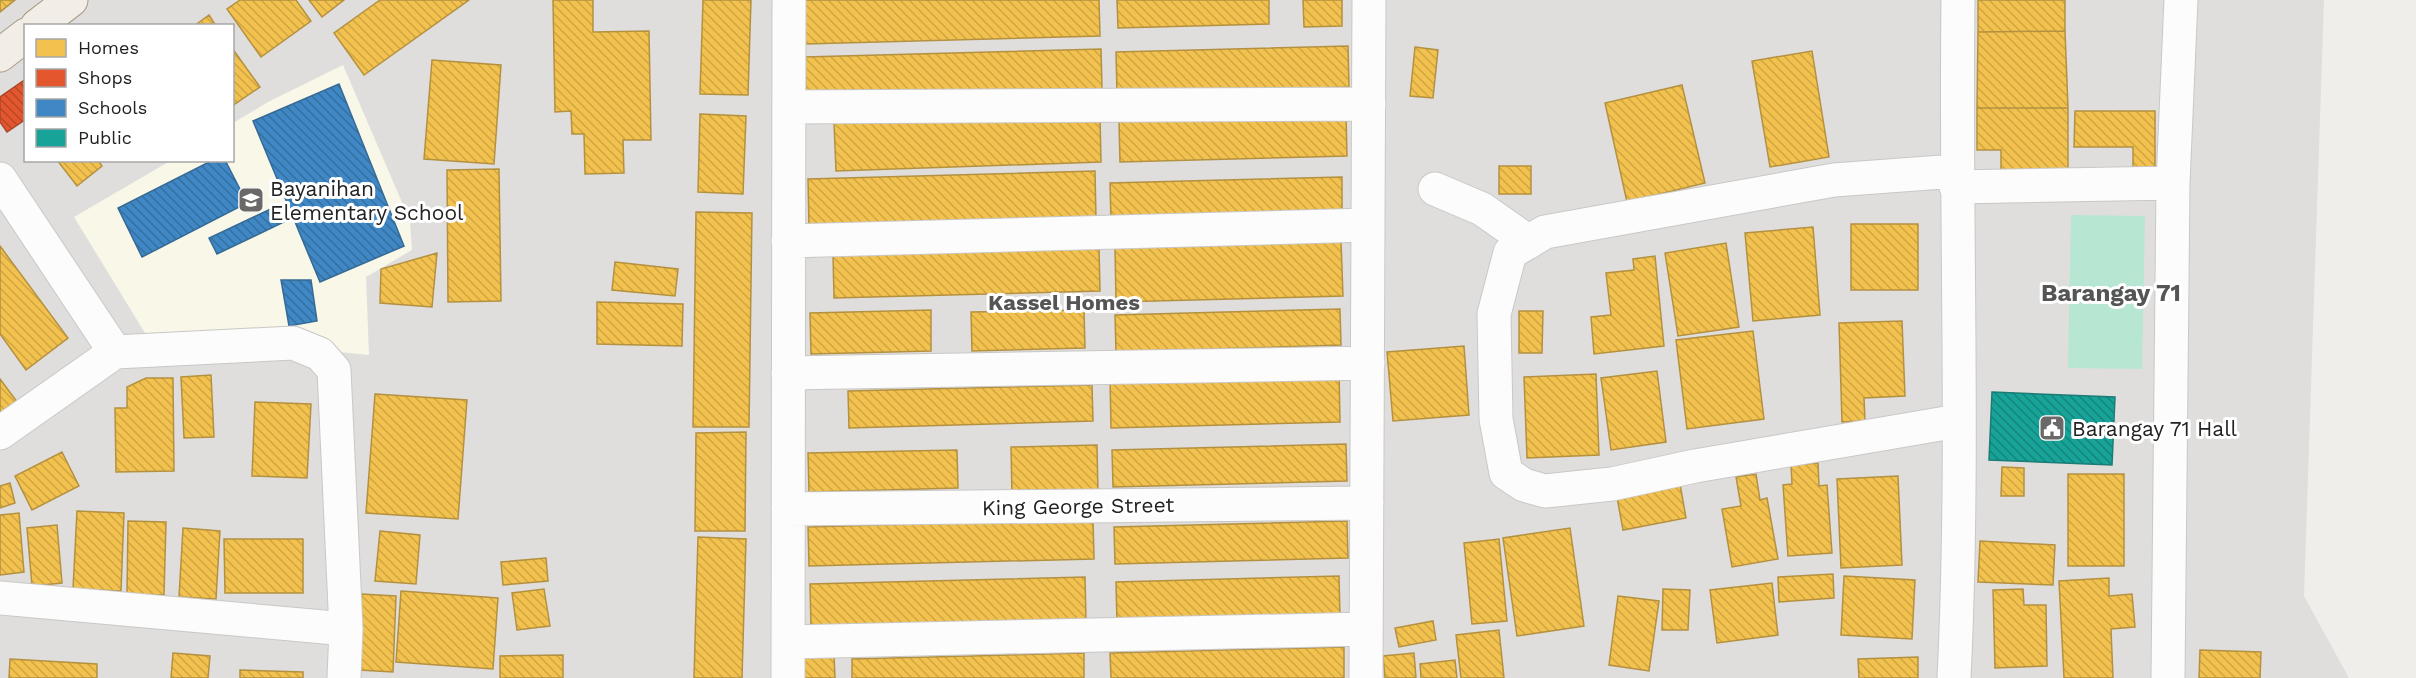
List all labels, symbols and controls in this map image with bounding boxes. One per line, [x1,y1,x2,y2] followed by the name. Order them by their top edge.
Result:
[24,24,234,162] legend
[78,37,139,58] text: Homes
[78,67,132,88] text: Shops
[78,97,147,118] text: Schools
[78,127,132,148] text: Public
[270,176,464,225] place label: Bayanihan Elementary School
[236,185,266,215] school or university icon: Bayanihan Elementary School
[2041,279,2181,307] district label: Barangay 71
[988,290,1140,315] district label: Kassel Homes
[2037,413,2067,443] public building icon: Barangay 71 Hall
[2072,416,2238,441] place label: Barangay 71 Hall
[982,492,1175,520] street label: King George Street

